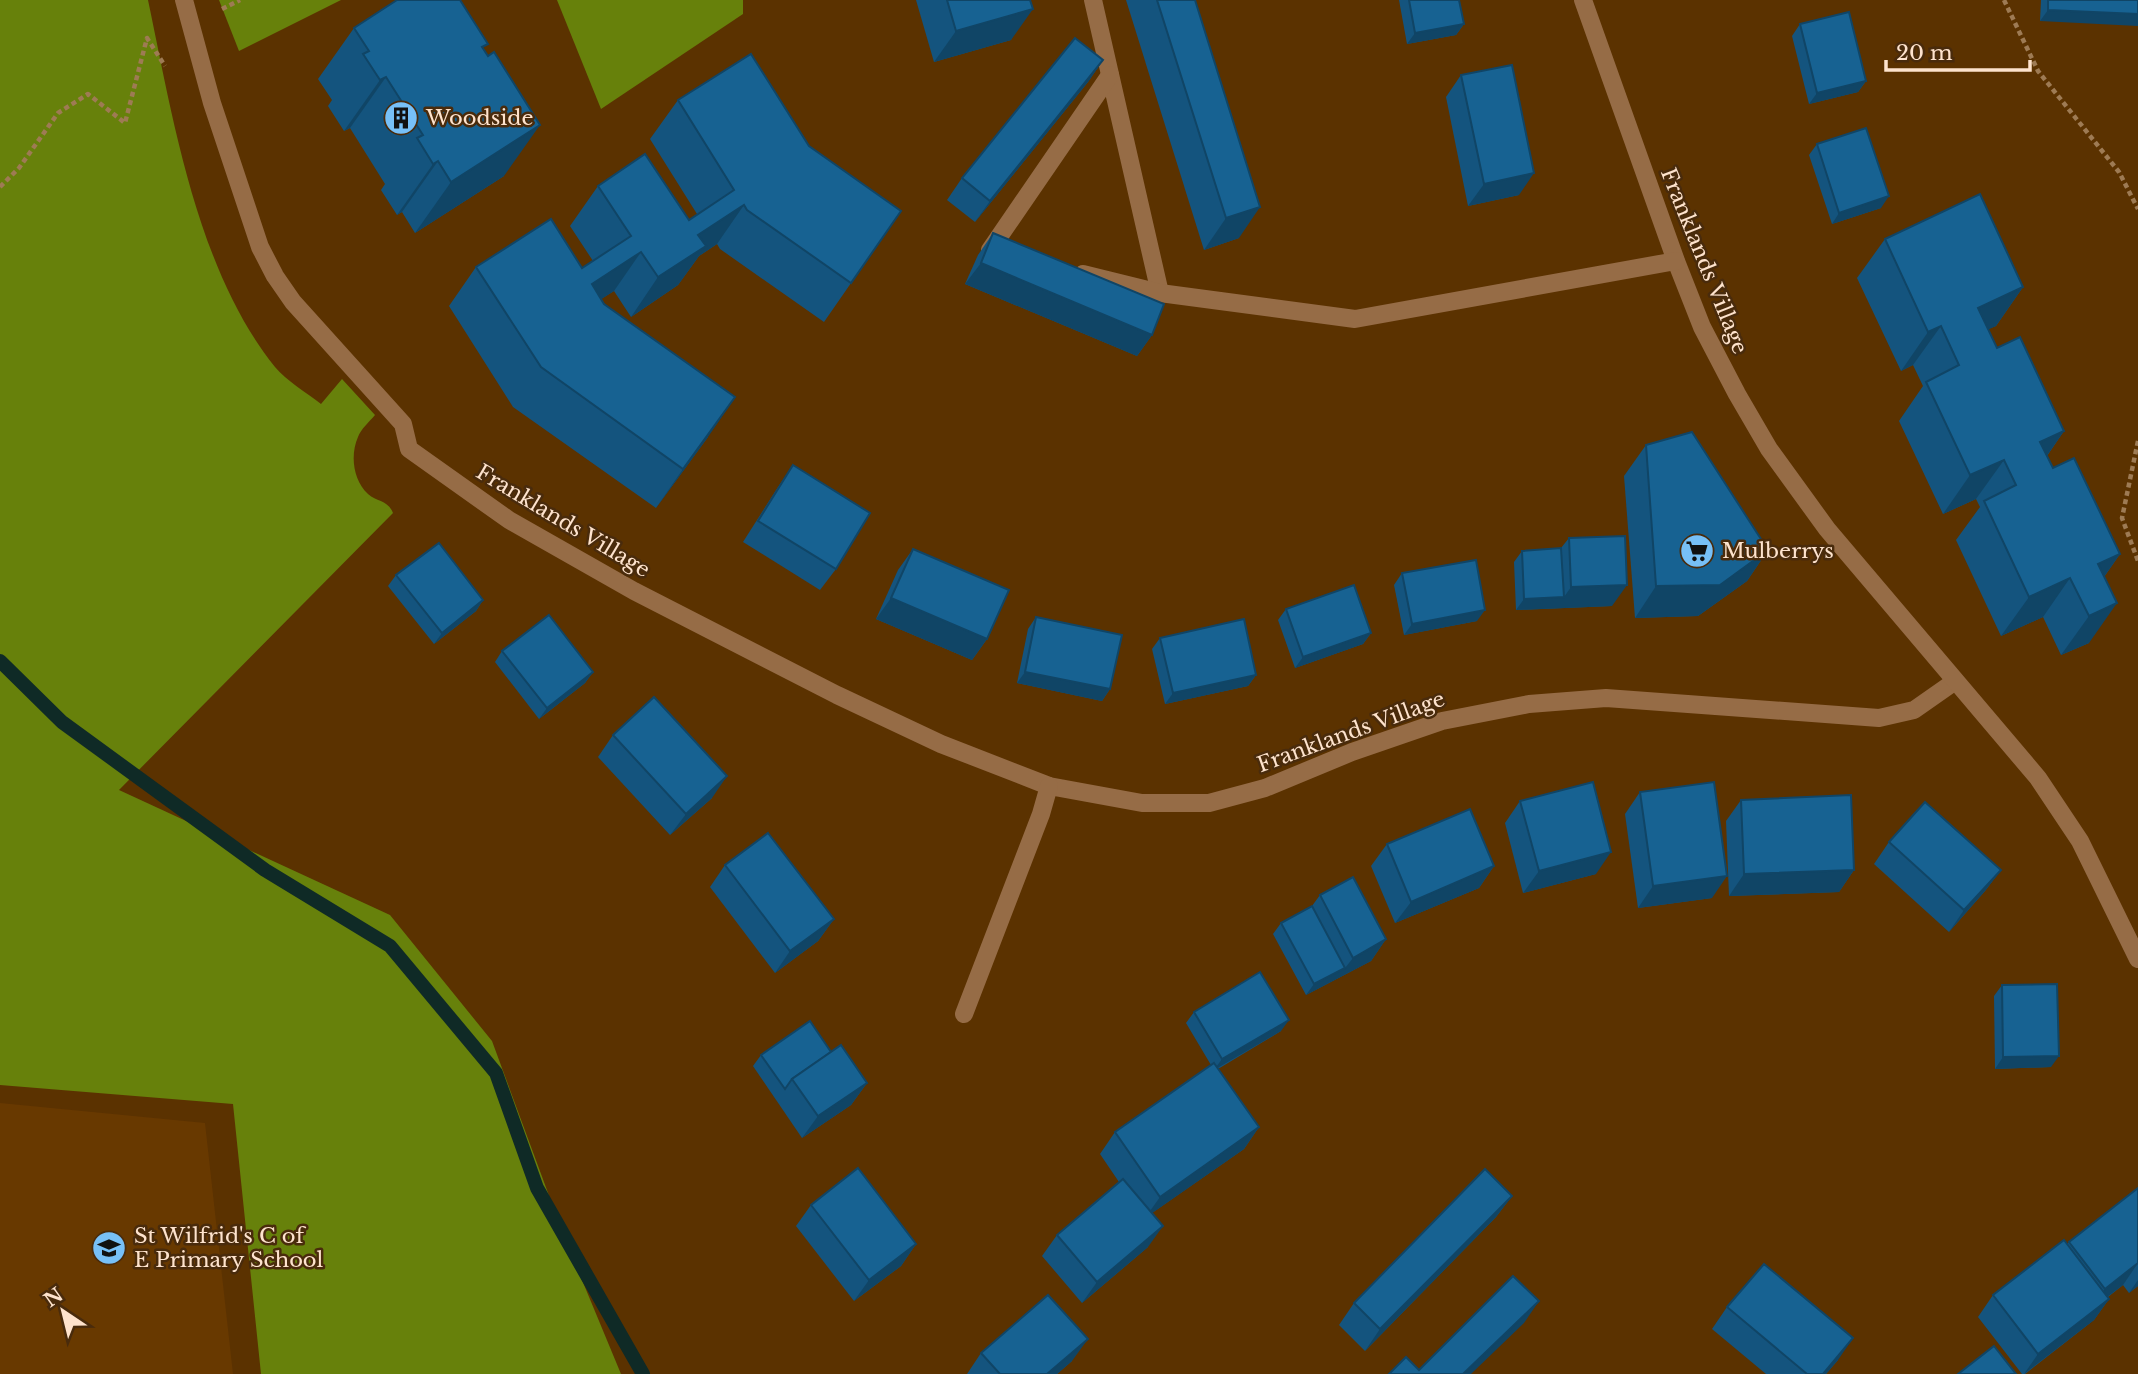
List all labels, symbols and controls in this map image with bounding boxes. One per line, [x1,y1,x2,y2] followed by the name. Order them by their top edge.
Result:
[1886,28,2030,72] scale bar
[1896,40,1953,66] text: 20 m
[382,99,420,137] building icon: Woodside
[425,105,534,131] place label: Woodside
[1655,164,1753,358] street label: Franklands Village
[471,459,655,583] street label: Franklands Village
[1678,532,1716,570] supermarket icon: Mulberrys
[1722,538,1834,564] place label: Mulberrys
[1254,686,1448,778] street label: Franklands Village
[134,1223,324,1273] place label: St Wilfrid's C of E Primary School
[90,1229,128,1267] school or university icon: St Wilfrid's C of E Primary School
[28,1276,98,1346] north arrow
[40,1283,68,1312] text: N

